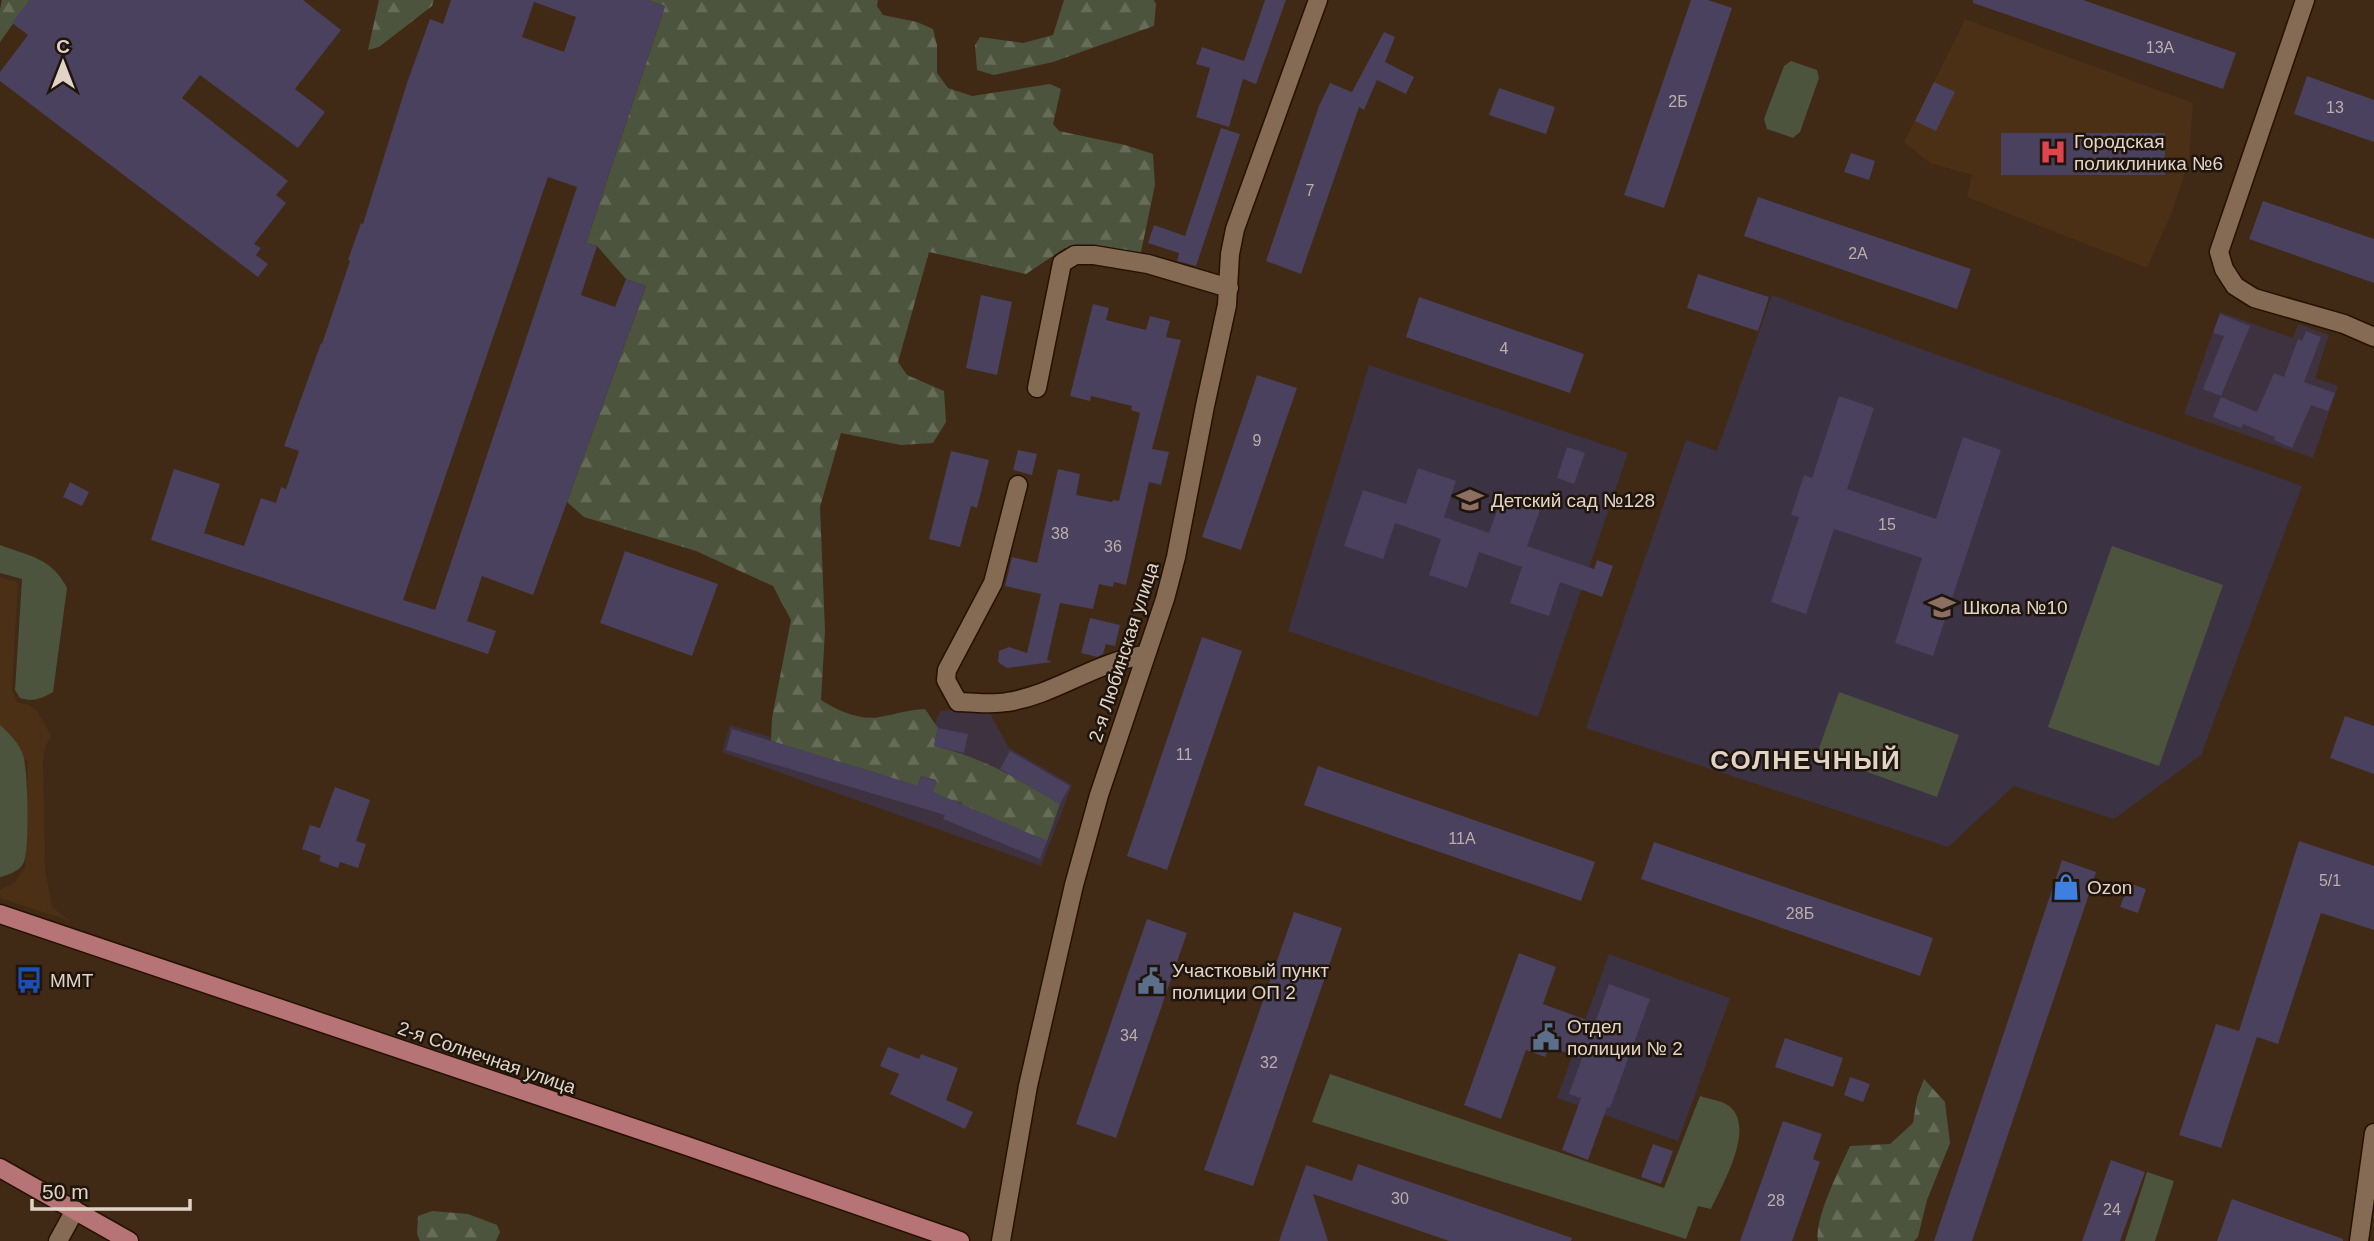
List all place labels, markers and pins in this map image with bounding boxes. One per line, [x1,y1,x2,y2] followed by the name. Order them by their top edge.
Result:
[2074,131,2223,174] place label: Городская поликлиника №6
[2038,137,2068,167] hospital icon: Городская поликлиника №6
[1455,485,1485,515] school or university icon: Детский сад №128
[1491,490,1655,511] place label: Детский сад №128
[1927,592,1957,622] school or university icon: Школа №10
[1963,597,2068,618] place label: Школа №10
[2051,872,2081,902] shop icon: Ozon
[2087,877,2132,898] place label: Ozon
[1172,960,1329,1003] place label: Участковый пункт полиции ОП 2
[14,965,44,995] bus stop icon: ММТ
[1136,966,1166,996] public building icon: Участковый пункт полиции ОП 2
[50,970,94,991] place label: ММТ
[1567,1016,1683,1059] place label: Отдел полиции № 2
[1531,1022,1561,1052] public building icon: Отдел полиции № 2

